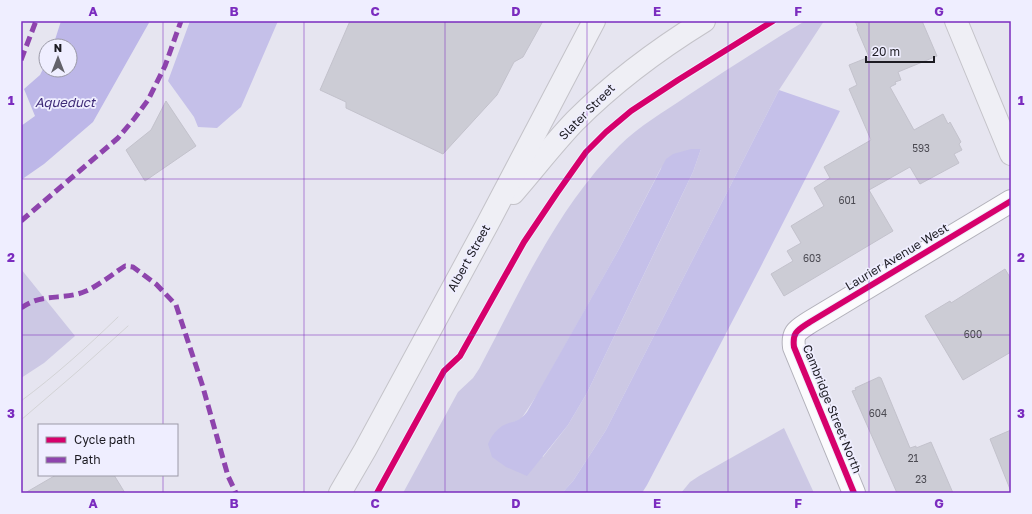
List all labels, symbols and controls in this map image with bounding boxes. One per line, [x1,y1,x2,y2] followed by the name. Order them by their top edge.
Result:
[88,3,98,19] text: A
[229,3,239,19] text: B
[370,3,380,19] text: C
[511,3,521,19] text: D
[653,3,661,19] text: E
[794,3,802,19] text: F
[934,3,944,19] text: G
[38,38,78,78] north arrow
[866,38,934,64] scale bar
[54,41,62,54] text: N
[872,44,900,59] text: 20 m
[555,80,618,143] street label: Slater Street
[8,92,15,108] text: 1
[1018,92,1025,108] text: 1
[35,94,97,110] water label: Aqueduct
[912,142,930,154] house number: 593
[838,194,856,206] house number: 601
[842,220,951,293] street label: Laurier Avenue West
[444,221,493,294] street label: Albert Street
[7,249,15,265] text: 2
[1017,249,1025,265] text: 2
[803,252,821,264] house number: 603
[964,328,982,340] house number: 600
[800,342,865,475] street label: Cambridge Street North
[7,405,15,421] text: 3
[1017,405,1025,421] text: 3
[869,407,887,419] house number: 604
[38,424,178,476] legend
[74,432,135,447] text: Cycle path
[74,452,101,467] text: Path
[908,452,918,464] house number: 21
[915,473,927,485] house number: 23
[88,495,98,511] text: A
[229,495,239,511] text: B
[370,495,380,511] text: C
[511,495,521,511] text: D
[653,495,661,511] text: E
[794,495,802,511] text: F
[934,495,944,511] text: G

